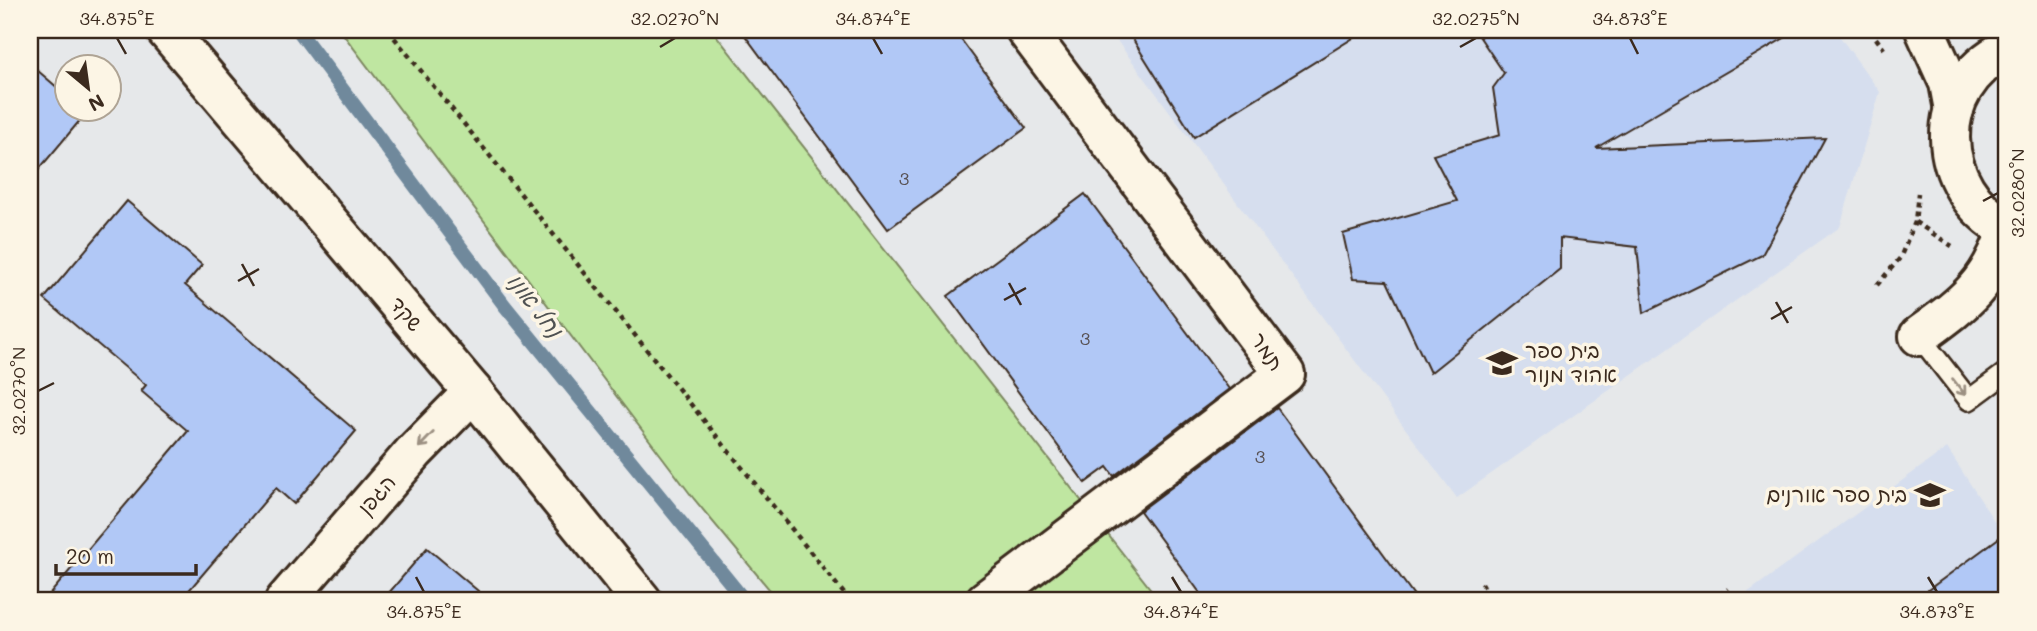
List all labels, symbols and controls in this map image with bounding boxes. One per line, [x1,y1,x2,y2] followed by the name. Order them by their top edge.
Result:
[79,6,155,30] text: 34.875°E
[631,6,719,30] text: 32.0270°N
[835,6,911,30] text: 34.874°E
[1432,6,1520,30] text: 32.0275°N
[1592,6,1668,30] text: 34.873°E
[52,52,122,122] north arrow
[84,89,109,118] text: N
[2005,148,2029,238] text: 32.0280°N
[899,166,909,190] house number: 3
[501,266,571,344] water label: נחל אונו
[384,290,429,337] street label: שקד
[1080,326,1090,350] house number: 3
[1246,327,1291,376] street label: תמר
[1525,336,1617,387] place label: בית ספר אהוד מנור
[1485,346,1519,380] school or university icon: בית ספר אהוד מנור
[6,347,30,435] text: 32.0270°N
[1951,377,1966,395] one-way arrow
[417,432,434,449] one-way arrow
[1255,444,1265,468] house number: 3
[351,468,402,520] street label: הגפן
[1913,478,1947,512] school or university icon: בית ספר אורנים
[1766,480,1907,507] place label: בית ספר אורנים
[56,533,196,577] scale bar
[66,542,114,569] text: 20 m
[386,599,462,623] text: 34.875°E
[1143,599,1219,623] text: 34.874°E
[1899,599,1975,623] text: 34.873°E

